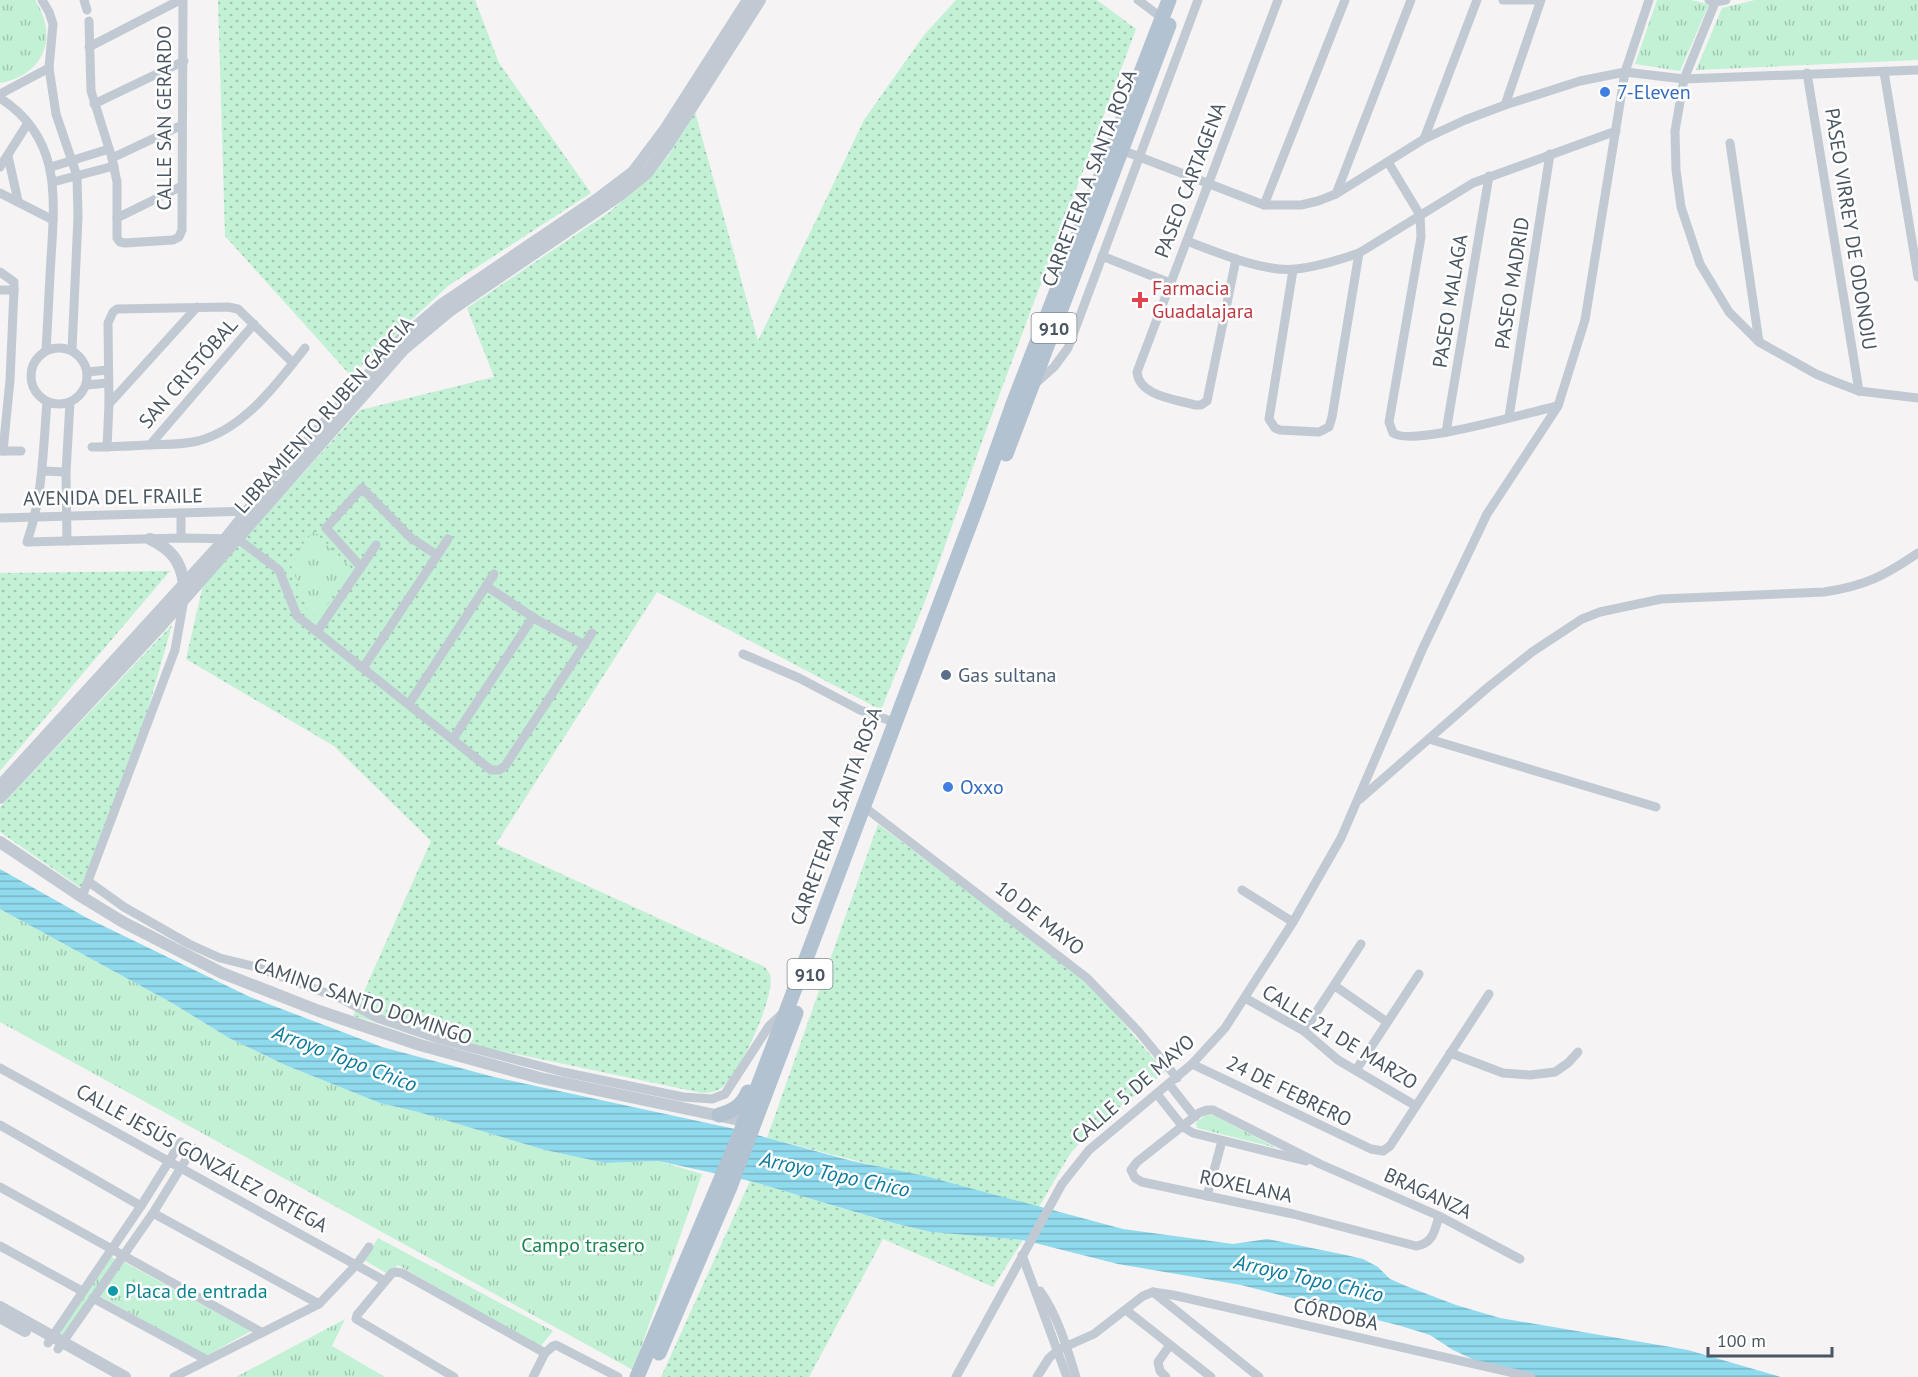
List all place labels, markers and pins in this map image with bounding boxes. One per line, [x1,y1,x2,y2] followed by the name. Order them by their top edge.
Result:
[1617,79,1691,105] place label: 7-Eleven
[1598,85,1612,99] marker: 7-Eleven
[1152,275,1253,324] place label: Farmacia Guadalajara
[1133,293,1147,307] marker: Farmacia Guadalajara
[958,662,1057,688] place label: Gas sultana
[939,668,953,682] marker: Gas sultana
[960,774,1004,800] place label: Oxxo
[941,780,955,794] marker: Oxxo
[125,1278,268,1304] place label: Placa de entrada
[106,1284,120,1298] marker: Placa de entrada

